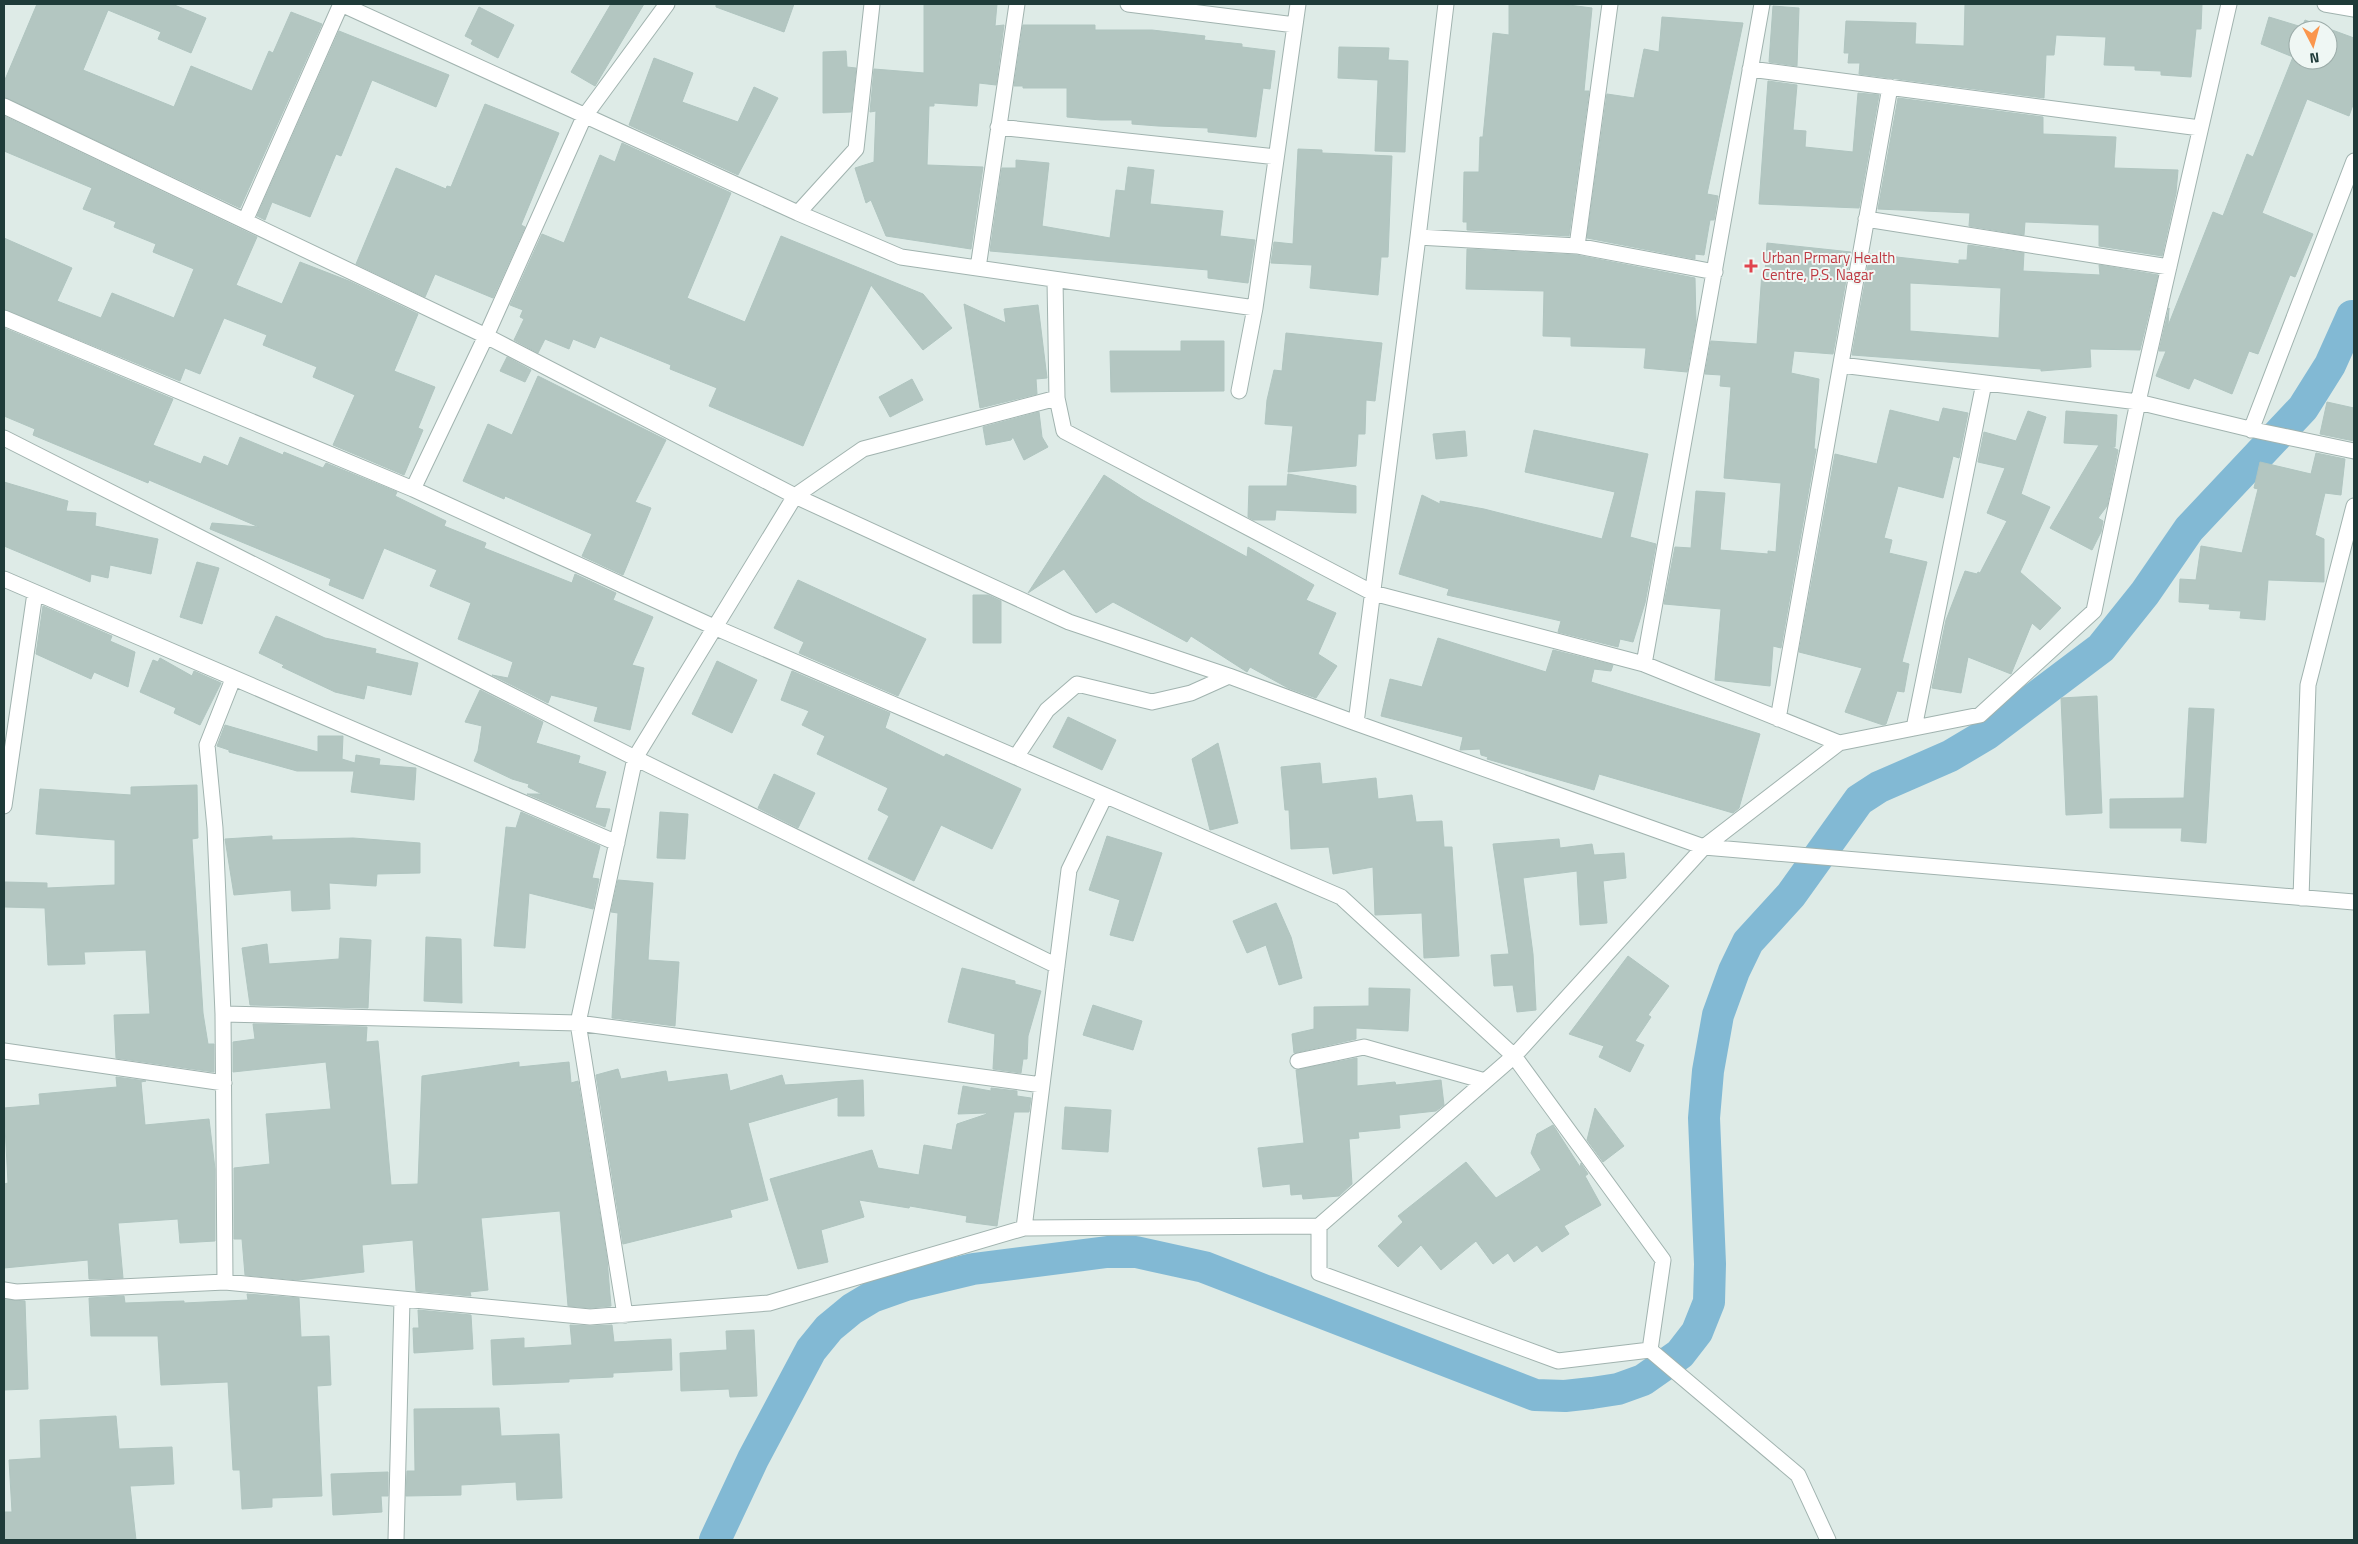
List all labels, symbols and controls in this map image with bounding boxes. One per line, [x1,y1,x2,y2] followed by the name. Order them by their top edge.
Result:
[2288,20,2338,70] north arrow
[2308,47,2320,69] text: N
[1762,246,1895,286] place label: Urban Prmary Health Centre, P.S. Nagar
[1744,259,1758,273] marker: Urban Prmary Health Centre, P.S. Nagar

